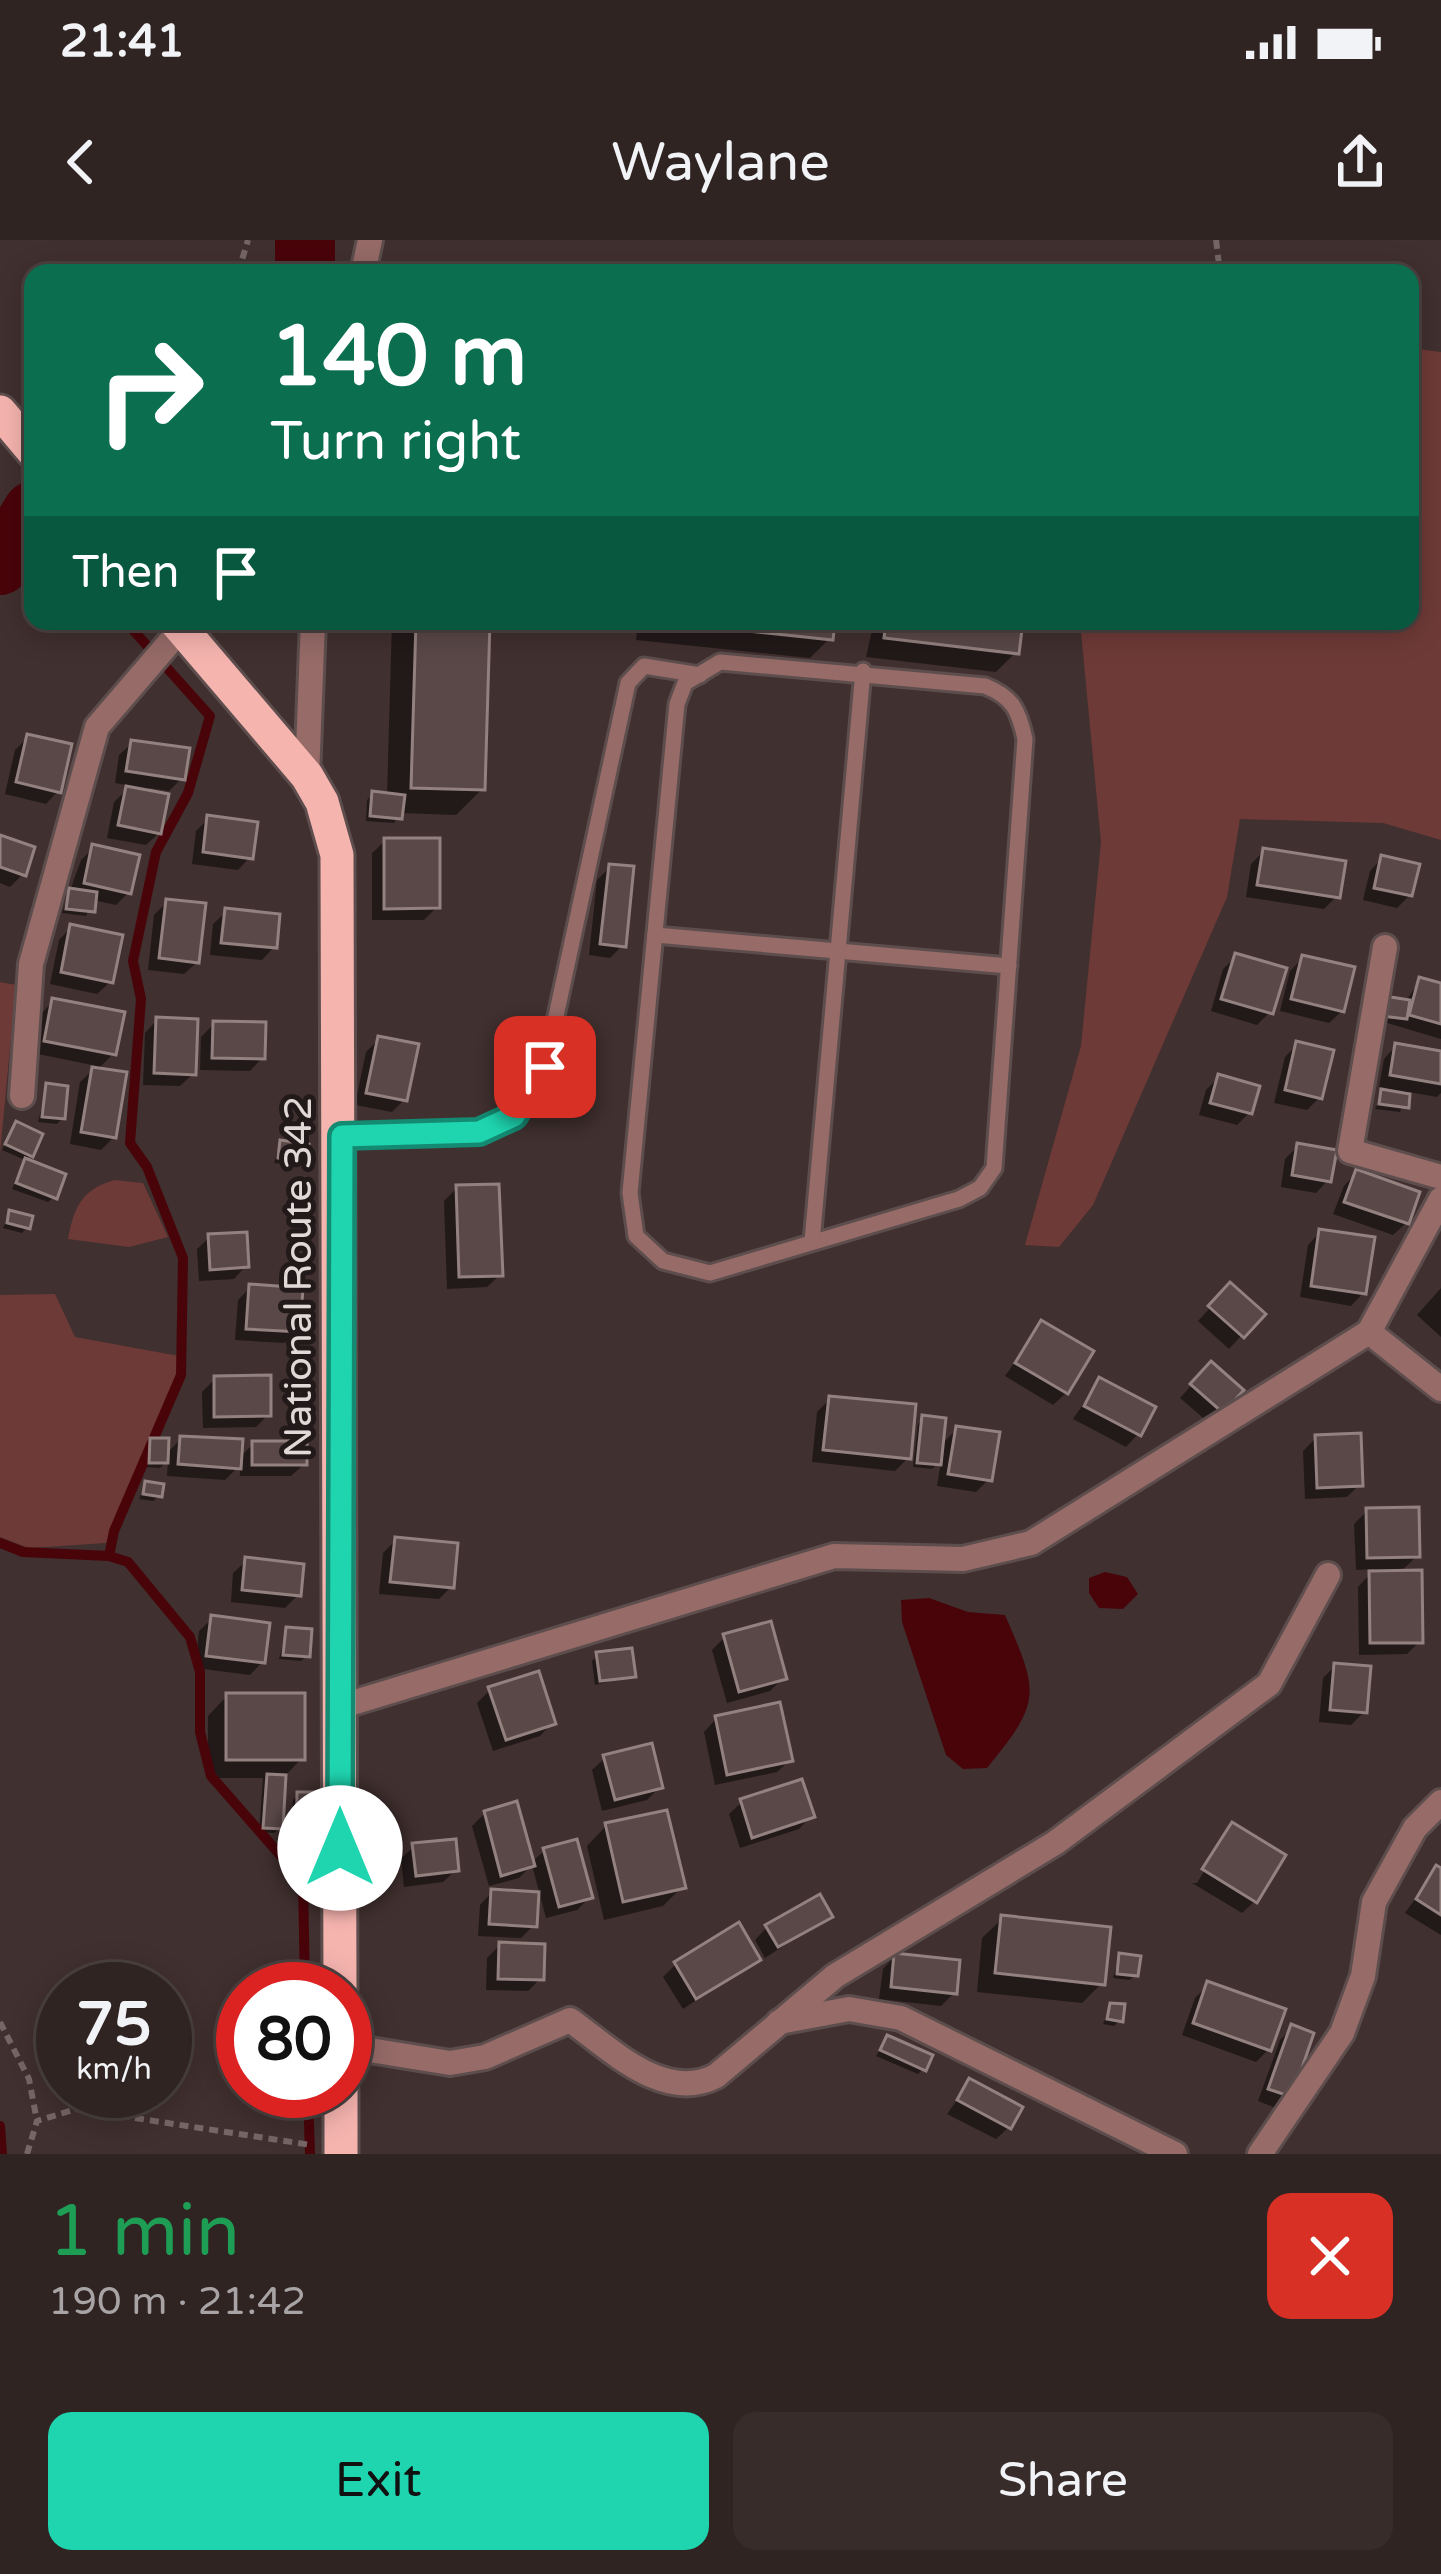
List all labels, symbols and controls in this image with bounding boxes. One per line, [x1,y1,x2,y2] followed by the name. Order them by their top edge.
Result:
[60,15,185,69] text: 21:41
[48,129,114,195] icon: back
[1327,129,1393,195] icon: share
[611,130,830,195] text: Waylane
[270,307,527,408] text: 140 m
[72,312,228,468] icon: right
[270,409,521,474] text: Turn right
[203,540,269,606] icon: arrive
[72,546,179,600] text: Then
[494,1016,596,1118] pin
[512,1034,578,1100] icon: arrive
[275,1096,322,1458] street label: National Route 342
[277,1785,403,1911] position arrow
[216,1962,372,2118] speed limit sign: 80
[76,1989,152,2061] text: 75
[76,2051,152,2088] text: km/h
[48,2189,240,2276] text: 1 min
[1267,2193,1393,2319] button: close
[48,2278,306,2325] text: 190 m · 21:42
[48,2412,709,2550] button: Exit
[733,2412,1393,2550] button: Share

